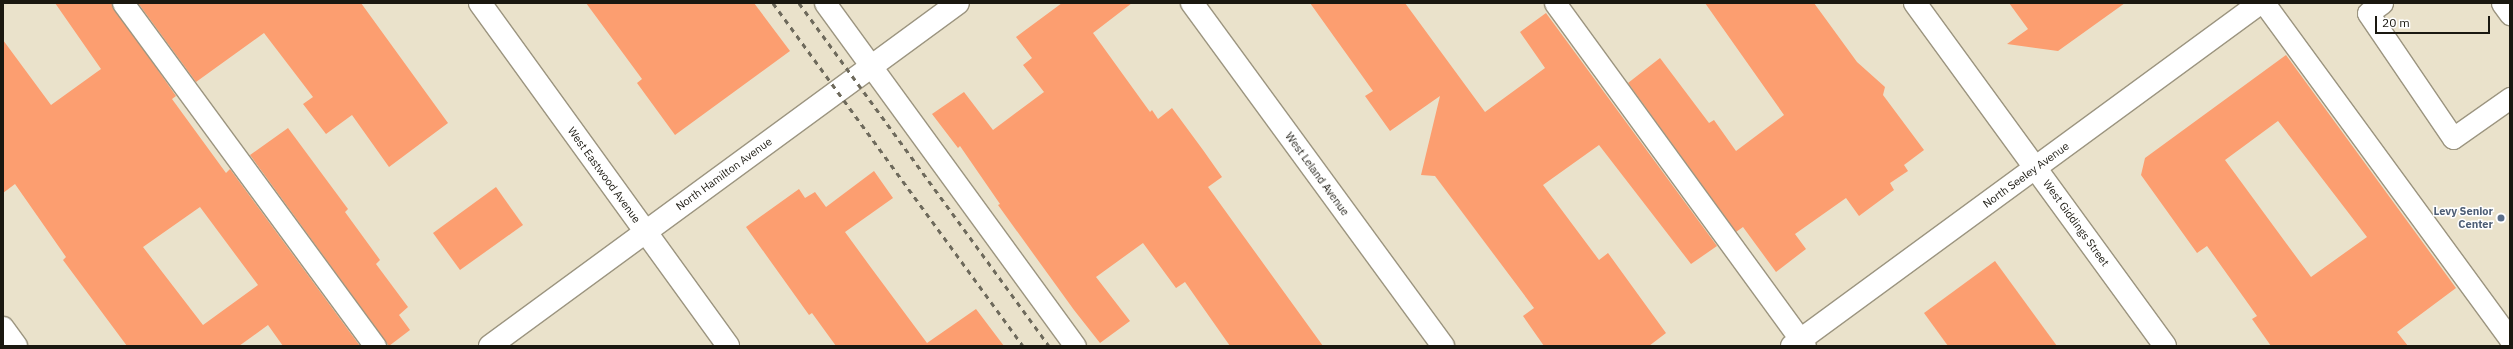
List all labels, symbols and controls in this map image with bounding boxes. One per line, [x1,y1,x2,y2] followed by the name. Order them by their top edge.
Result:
[2377,8,2492,34] scale bar
[2382,15,2410,30] text: 20 m
[565,124,643,226] street label: West Eastwood Avenue
[1282,130,1352,218] street label: West Leland Avenue
[674,135,774,213] street label: North Hamilton Avenue
[1980,139,2072,211] street label: North Seeley Avenue
[2040,177,2112,269] street label: West Giddings Street
[2433,205,2493,231] place label: Levy Senior Center
[2496,213,2506,223] marker: Levy Senior Center

